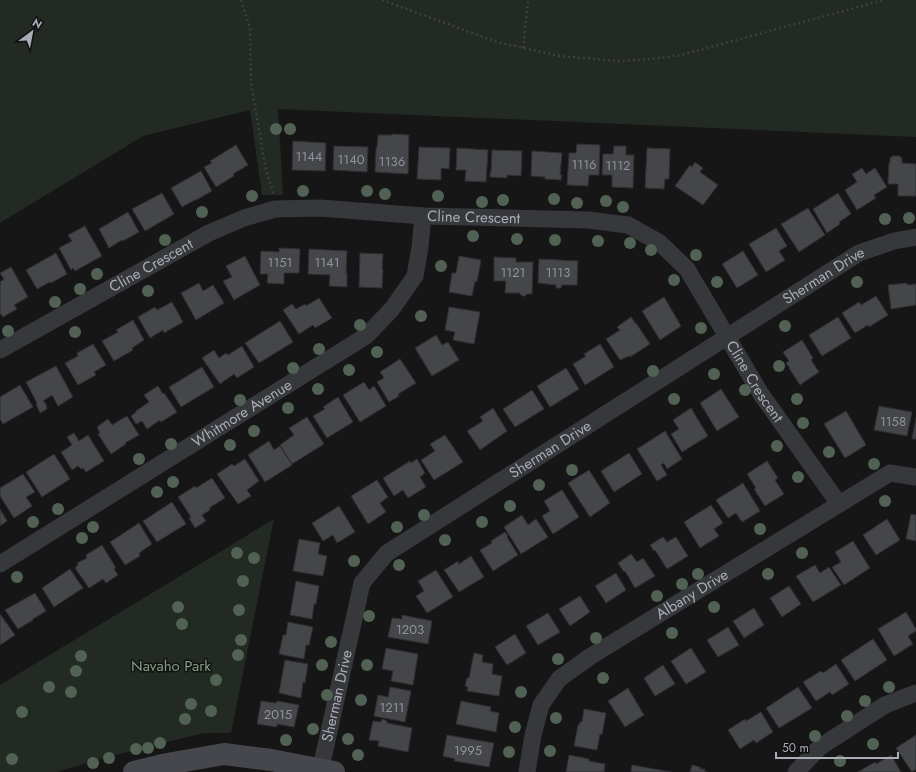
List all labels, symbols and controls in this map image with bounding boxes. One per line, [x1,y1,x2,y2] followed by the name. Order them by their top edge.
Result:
[12,12,52,52] north arrow
[29,14,45,33] text: N
[296,147,323,166] house number: 1144
[337,150,365,169] house number: 1140
[379,152,405,171] house number: 1136
[571,155,597,174] house number: 1116
[606,156,630,175] house number: 1112
[427,205,521,229] street label: Cline Crescent
[105,233,197,298] street label: Cline Crescent
[778,241,867,310] street label: Sherman Drive
[268,253,292,272] house number: 1151
[314,253,340,272] house number: 1141
[501,263,525,282] house number: 1121
[546,263,570,282] house number: 1113
[721,336,789,427] street label: Cline Crescent
[188,374,296,453] street label: Whitmore Avenue
[880,412,906,431] house number: 1158
[505,415,596,484] street label: Sherman Drive
[652,563,733,625] street label: Albany Drive
[396,620,424,639] house number: 1203
[316,647,358,744] street label: Sherman Drive
[131,655,211,677] park label: Navaho Park
[380,698,404,717] house number: 1211
[264,705,292,724] house number: 2015
[776,734,898,760] scale bar
[782,739,809,757] text: 50 m
[454,741,482,760] house number: 1995

